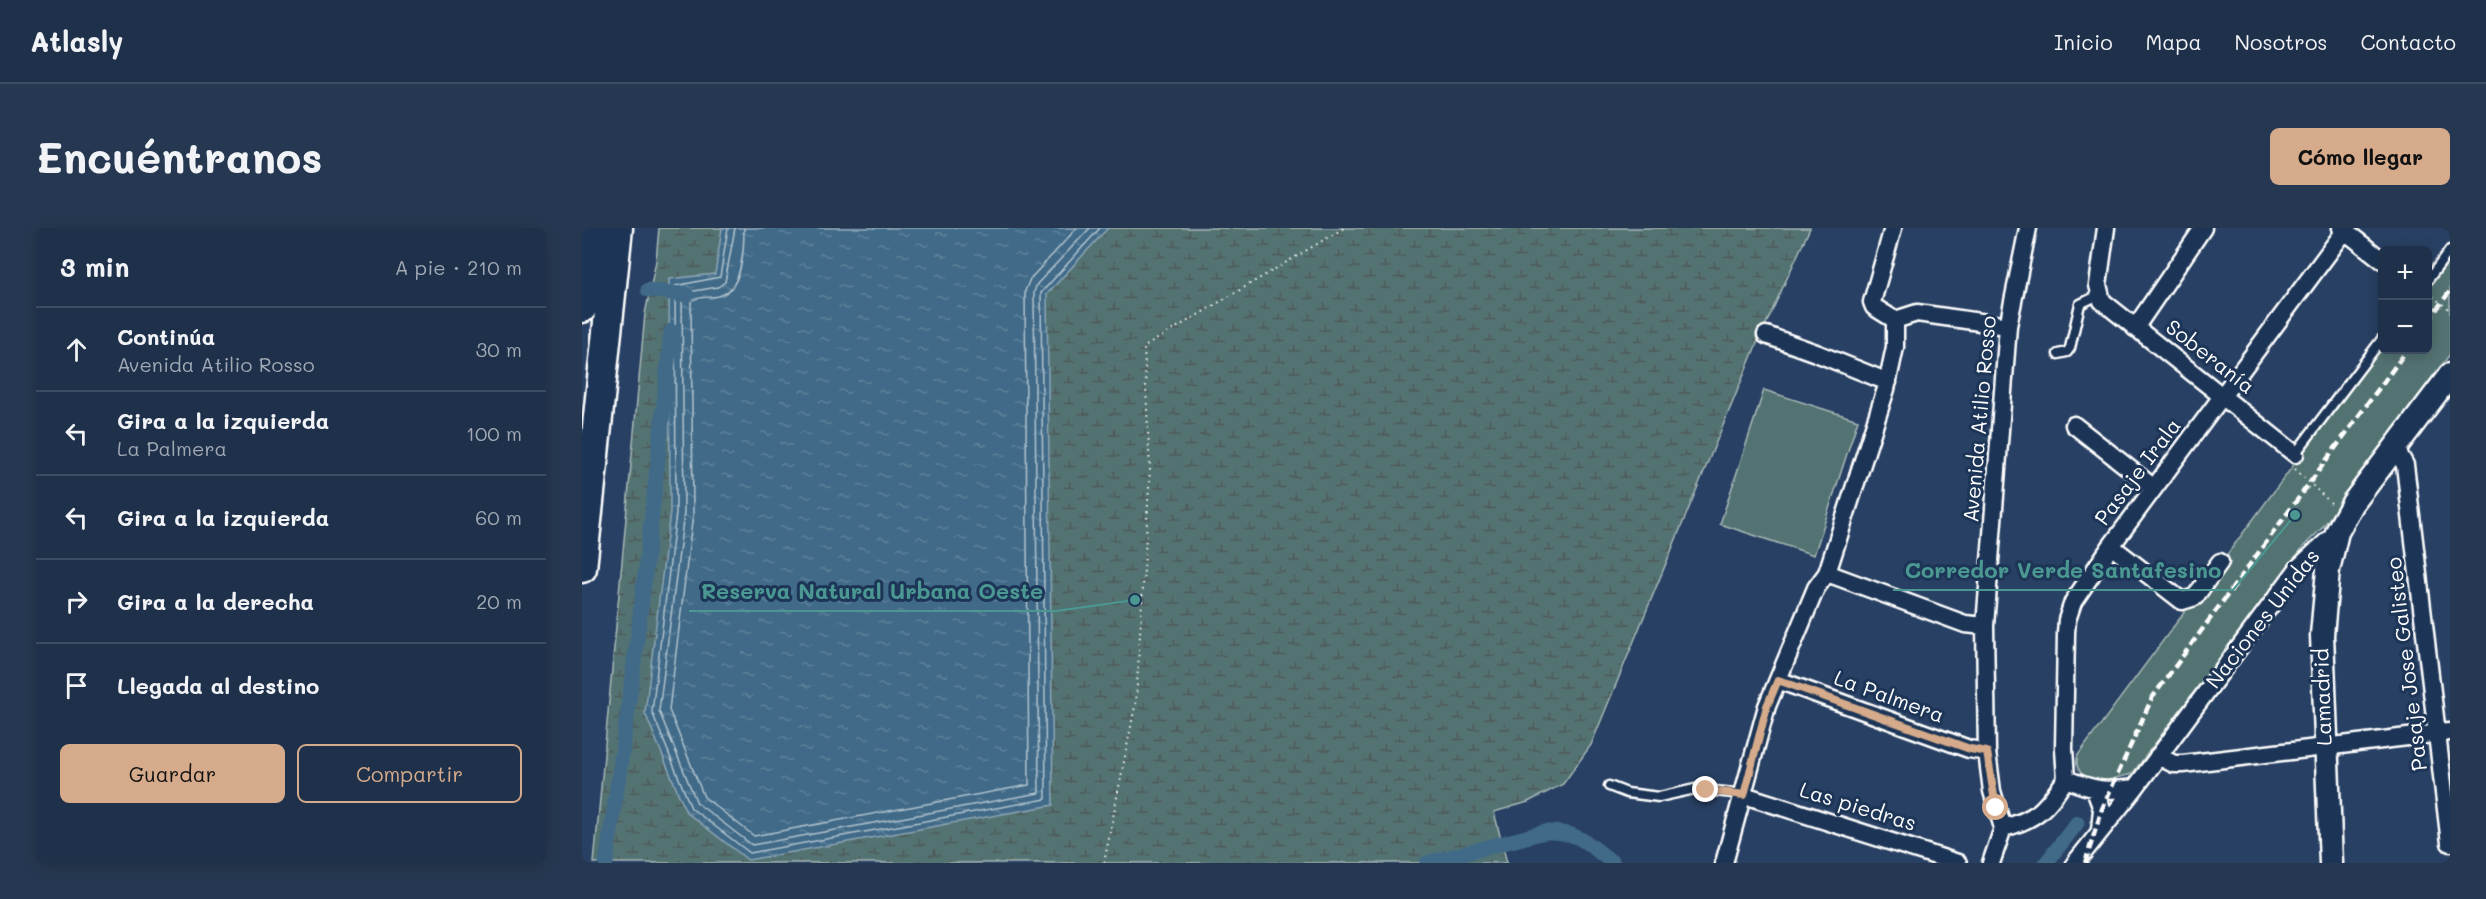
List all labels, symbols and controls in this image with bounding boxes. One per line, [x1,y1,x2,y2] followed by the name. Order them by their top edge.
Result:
[30,23,124,59] text: Atlasly
[2054,28,2113,55] text: Inicio
[2146,28,2201,55] text: Mapa
[2234,28,2328,55] text: Nosotros
[2361,28,2456,55] text: Contacto
[2270,128,2450,185] button: Cómo llegar
[36,129,322,184] text: Encuéntranos
[2378,246,2432,354] map controls
[2378,246,2432,300] button: +
[60,250,129,284] text: 3 min
[395,254,522,280] text: A pie · 210 m
[2378,300,2432,354] button: −
[2161,313,2261,399] street label: Soberanía
[1956,314,2001,523] street label: Avenida Atilio Rosso
[117,322,215,351] text: Continúa
[60,333,93,366] icon: ahead
[476,336,522,362] text: 30 m
[117,351,315,377] text: Avenida Atilio Rosso
[117,406,329,435] text: Gira a la izquierda
[2088,412,2186,530] street label: Pasaje Irala
[60,417,93,450] icon: left
[466,420,522,446] text: 100 m
[117,435,227,461] text: La Palmera
[60,501,93,534] icon: left
[117,503,329,532] text: Gira a la izquierda
[475,504,522,530] text: 60 m
[2199,543,2325,693] street label: Naciones Unidas
[1893,550,2233,590] callout: Corredor Verde Santafesino
[1905,555,2221,584] text: Corredor Verde Santafesino
[2379,556,2432,773] street label: Pasaje Jose Galisteo
[689,571,1056,611] callout: Reserva Natural Urbana Oeste
[701,576,1043,605] text: Reserva Natural Urbana Oeste
[60,585,93,618] icon: right
[117,587,314,616] text: Gira a la derecha
[476,588,522,614] text: 20 m
[2306,648,2337,746] street label: Lamadrid
[1831,663,1948,728] street label: La Palmera
[60,669,93,702] icon: arrive
[117,671,319,700] text: Llegada al destino
[60,744,285,803] button: Guardar
[297,744,522,803] button: Compartir
[1797,775,1920,836] street label: Las piedras
[1692,776,1718,802] route end
[1982,794,2008,820] route start

